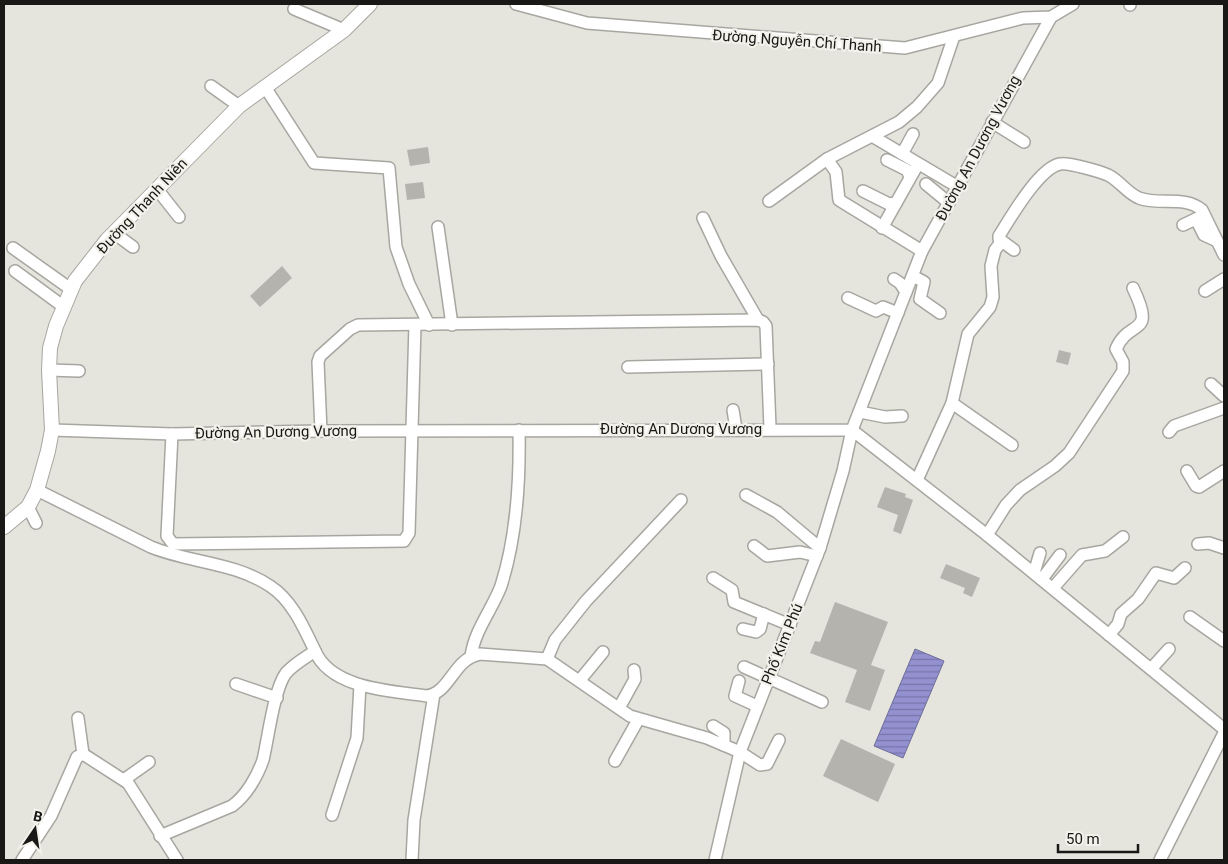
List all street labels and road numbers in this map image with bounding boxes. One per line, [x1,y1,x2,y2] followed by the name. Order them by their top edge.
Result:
[712,26,882,56] street label: Đường Nguyễn Chí Thanh
[932,72,1024,224] street label: Đường An Dương Vương
[93,154,191,258] street label: Đường Thanh Niên
[600,420,762,438] street label: Đường An Dương Vương
[195,422,357,442] street label: Đường An Dương Vương
[758,601,806,687] street label: Phố Kim Phú

